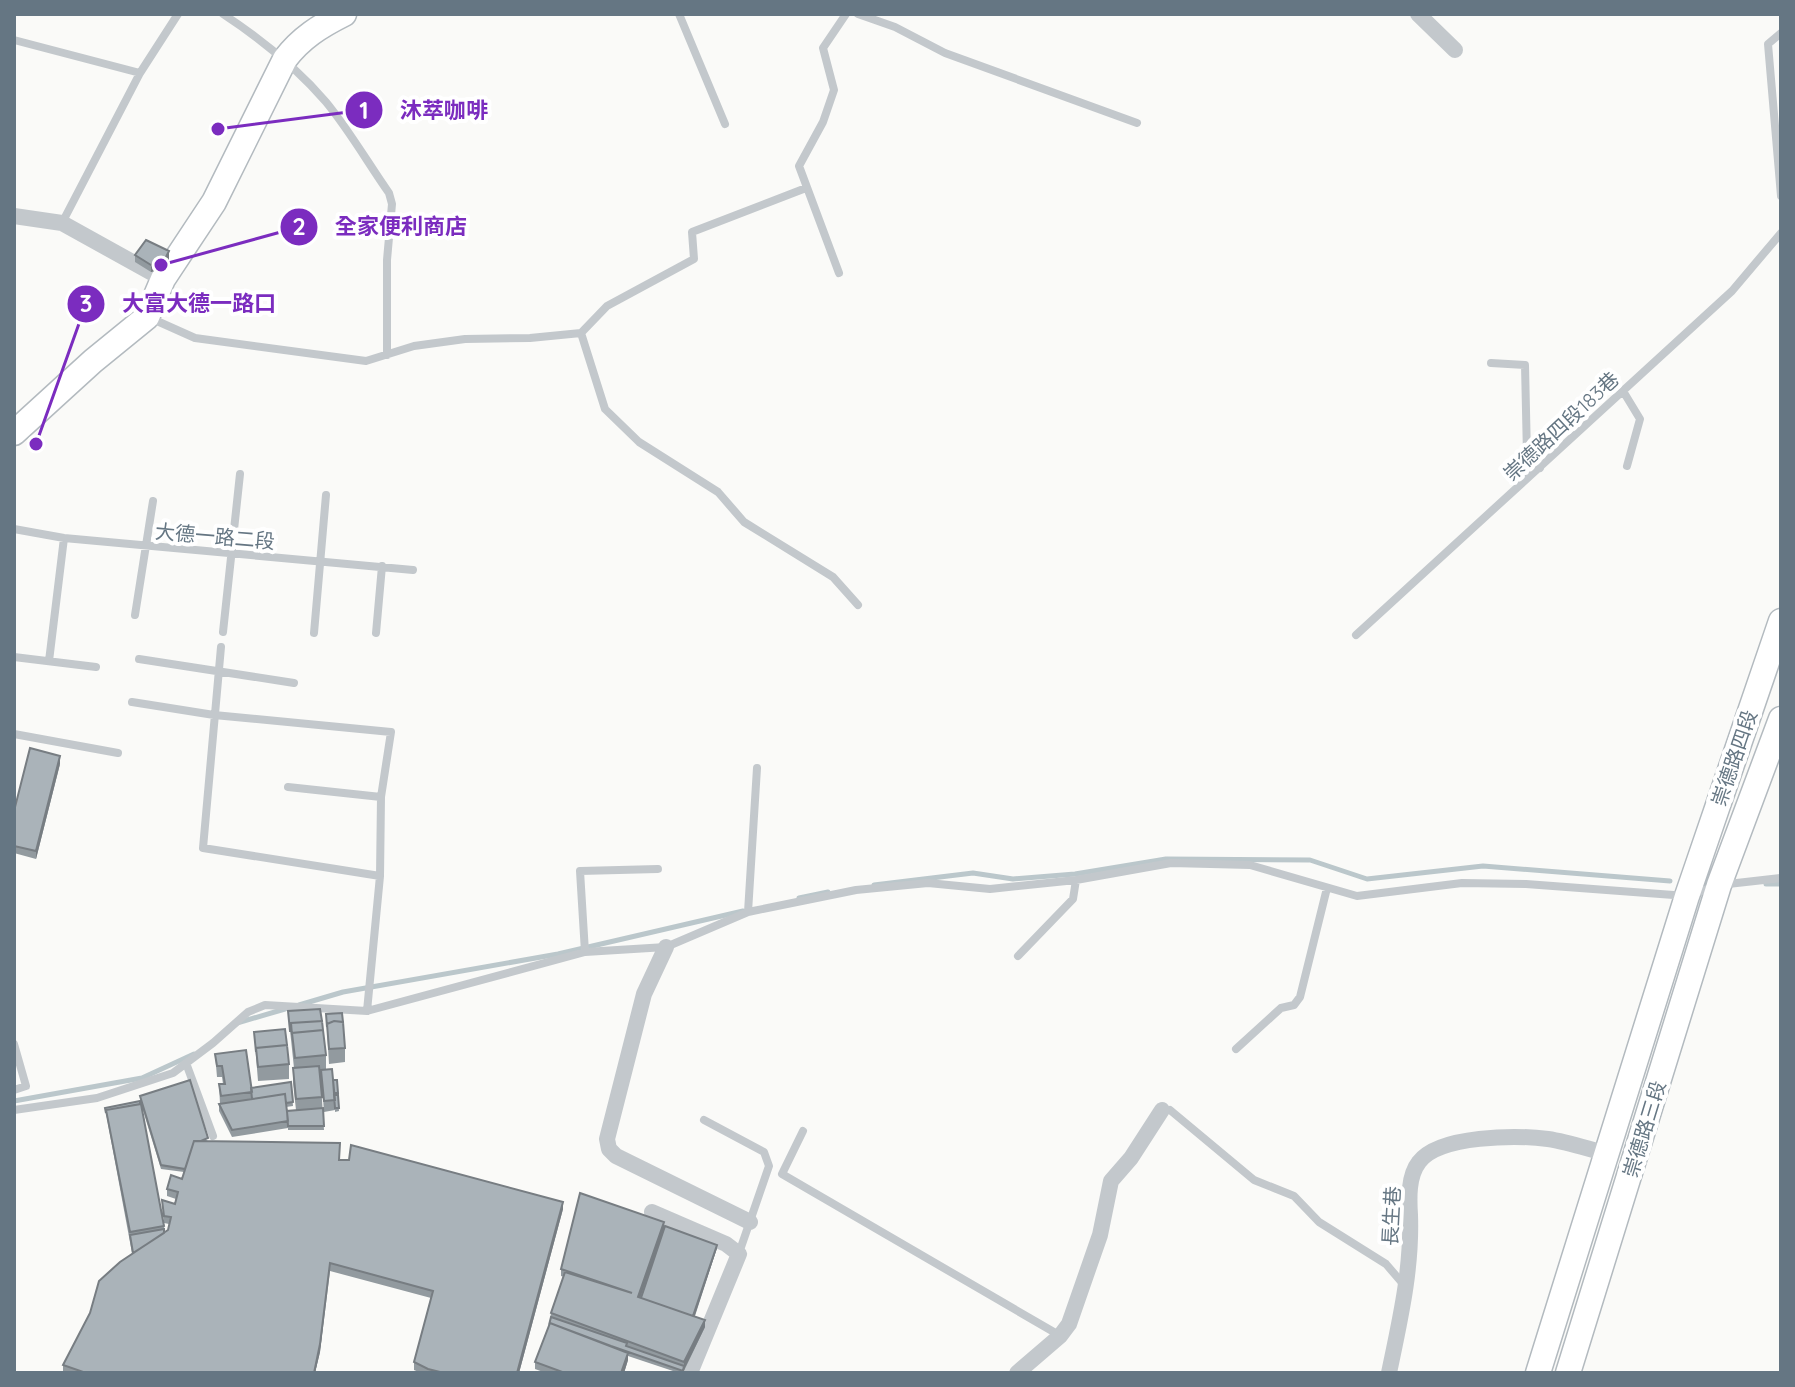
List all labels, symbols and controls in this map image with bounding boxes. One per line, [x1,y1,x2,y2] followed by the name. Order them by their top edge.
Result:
[344,87,504,133] callout: 沐萃咖啡
[359,95,369,125] text: 1
[400,96,488,124] text: 沐萃咖啡
[279,204,483,250] callout: 全家便利商店
[292,211,306,241] text: 2
[335,212,467,240] text: 全家便利商店
[66,281,292,327] callout: 大富大德一路口
[80,288,92,318] text: 3
[122,289,276,317] text: 大富大德一路口
[1498,366,1624,486] street label: 崇德路四段183巷
[154,518,276,554] street label: 大德一路二段
[1706,707,1762,809] street label: 崇德路四段
[1617,1078,1671,1180] street label: 崇德路三段
[1377,1185,1405,1247] street label: 長生巷

